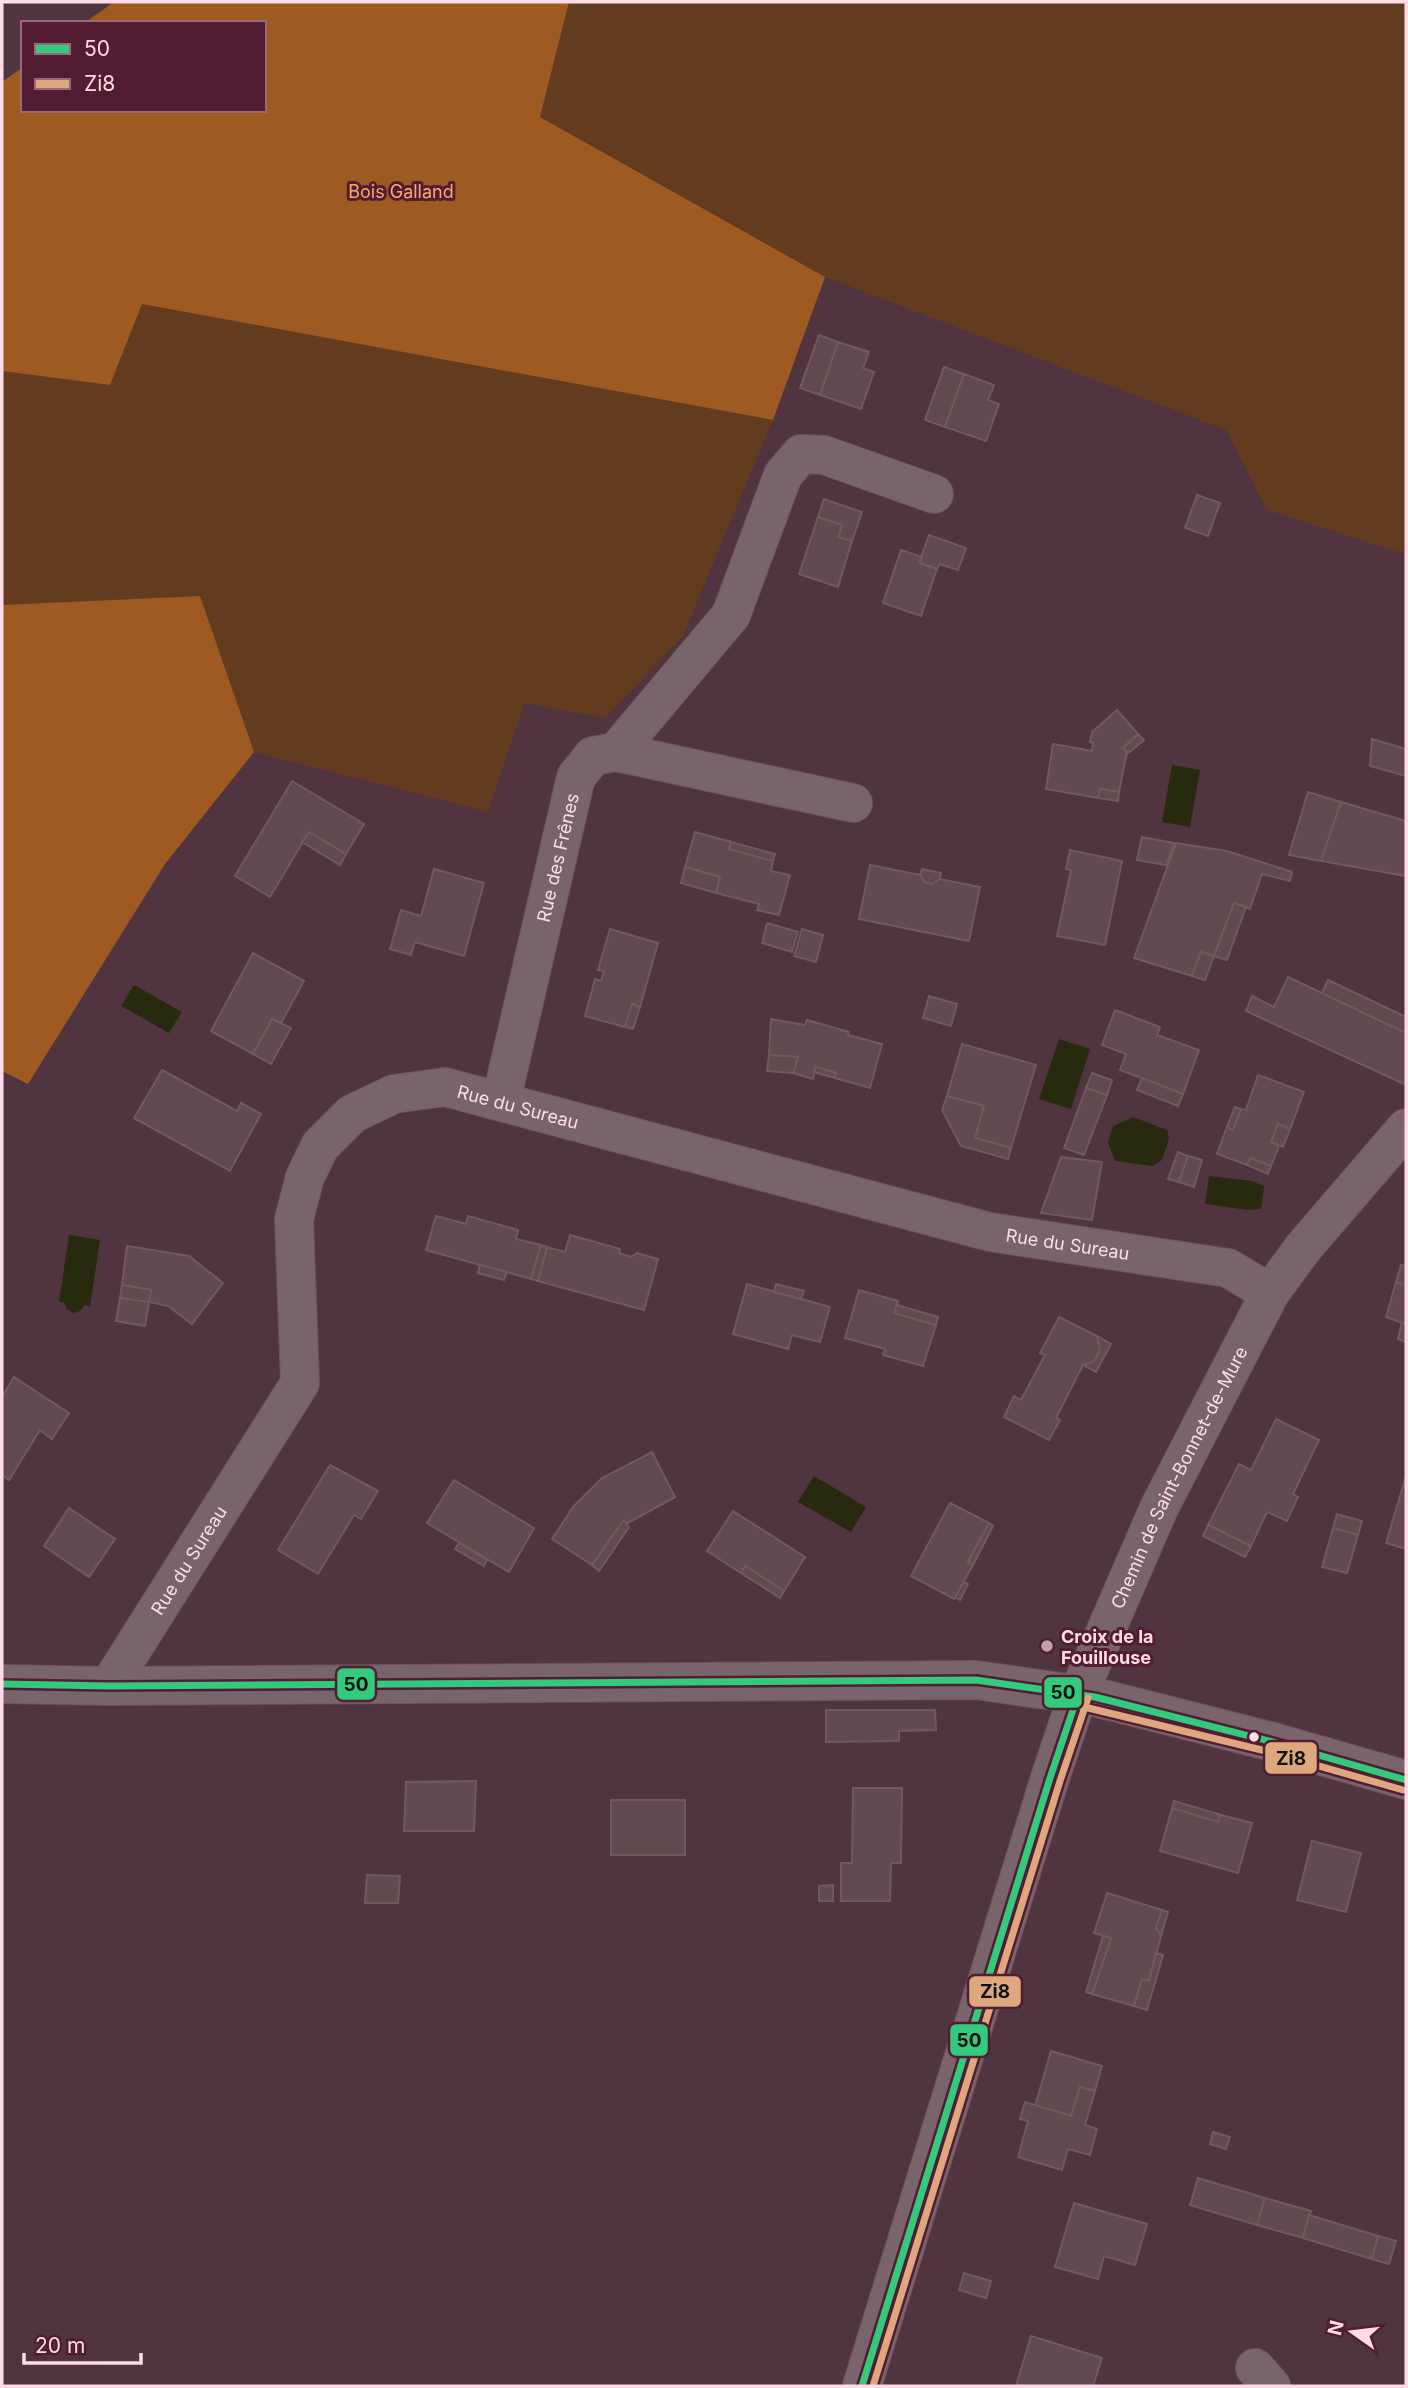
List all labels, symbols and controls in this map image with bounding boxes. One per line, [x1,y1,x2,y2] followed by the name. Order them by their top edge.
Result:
[21,21,266,112] legend
[84,36,110,61] text: 50
[84,71,115,96] text: Zi8
[348,181,454,202] park label: Bois Galland
[532,791,582,924] street label: Rue des Frênes
[455,1080,581,1133] street label: Rue du Sureau
[1005,1224,1131,1263] street label: Rue du Sureau
[1106,1343,1251,1612] street label: Chemin de Saint-Bonnet-de-Mure
[146,1502,231,1618] street label: Rue du Sureau
[1061,1626,1154,1668] place label: Croix de la Fouillouse
[1039,1638,1055,1654] marker: Croix de la Fouillouse
[336,1667,376,1701] line badge: 50
[344,1673,368,1696] text: 50
[1043,1676,1083,1709] line badge: 50
[1051,1681,1075,1704] text: 50
[1247,1730,1261,1744] unlabelled marker
[1264,1741,1318,1775] line badge: Zi8
[1276,1747,1306,1770] text: Zi8
[968,1975,1022,2008] line badge: Zi8
[980,1980,1010,2003] text: Zi8
[949,2023,989,2057] line badge: 50
[957,2029,981,2052] text: 50
[1317,2297,1387,2367] north arrow
[1323,2318,1349,2338] text: N
[24,2322,142,2366] scale bar
[35,2333,85,2358] text: 20 m

